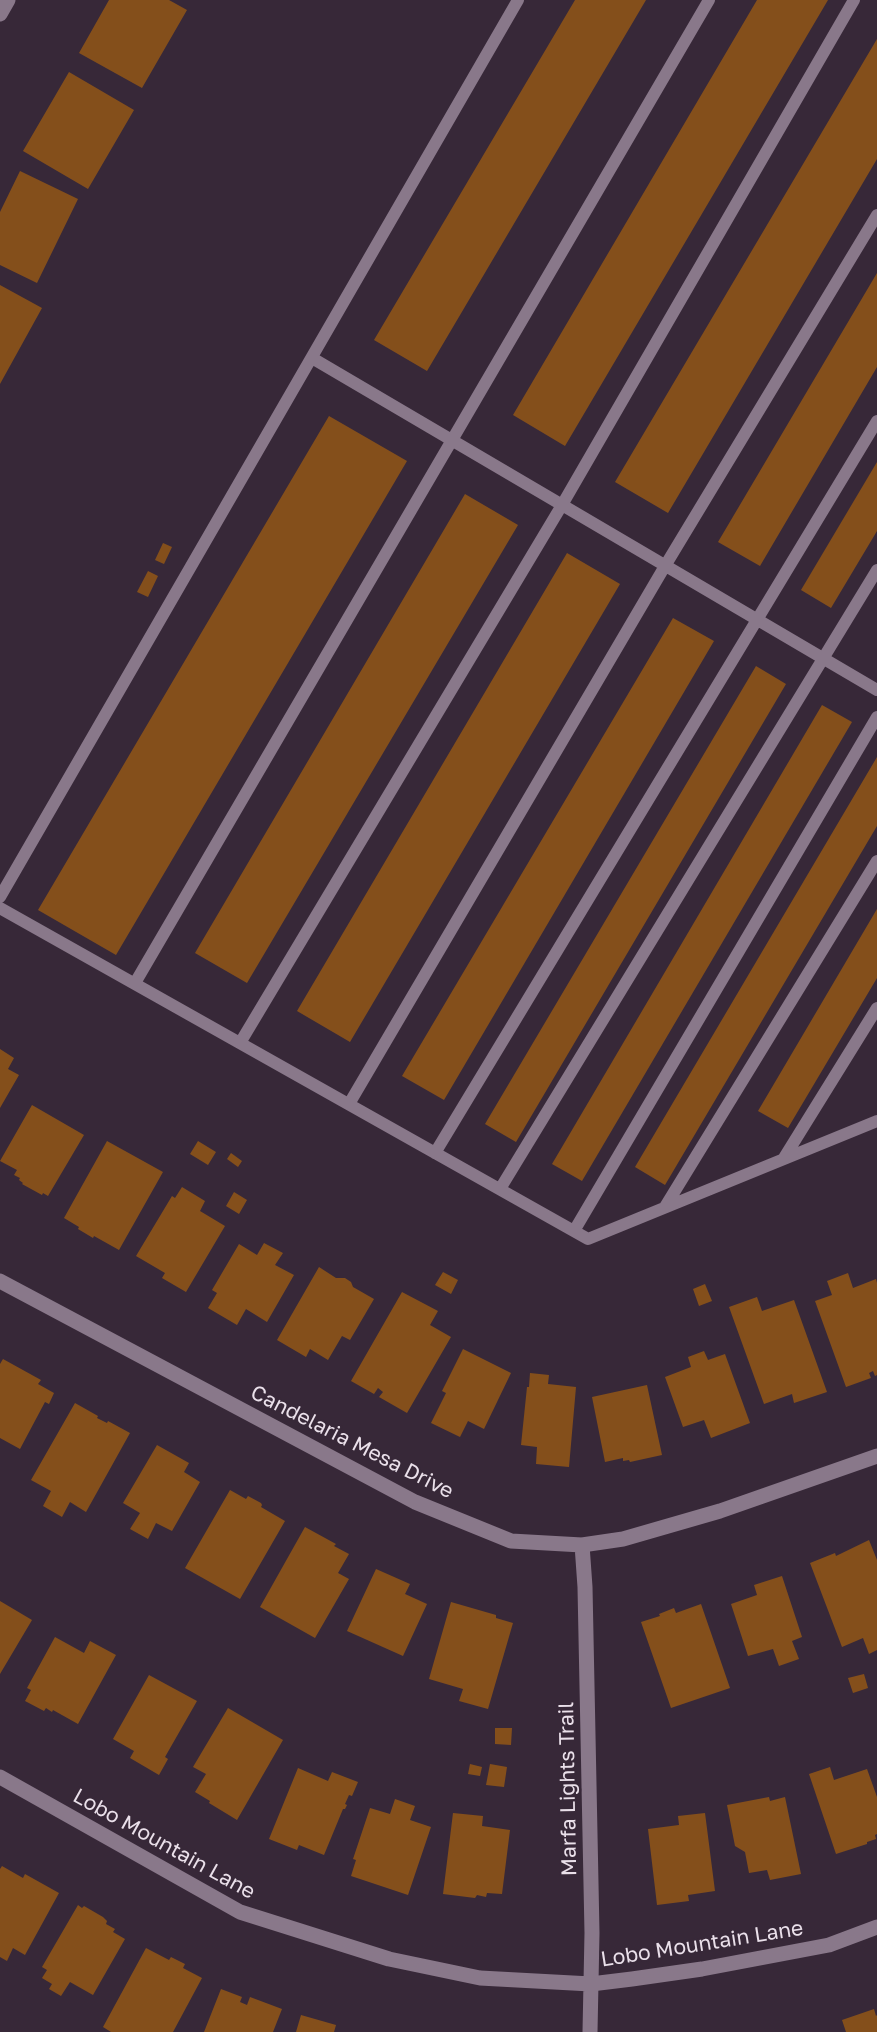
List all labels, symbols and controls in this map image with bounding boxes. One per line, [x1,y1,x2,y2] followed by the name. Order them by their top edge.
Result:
[246,1380,458,1504] street label: Candelaria Mesa Drive
[554,1702,582,1876] street label: Marfa Lights Trail
[69,1783,259,1905] street label: Lobo Mountain Lane
[599,1916,805,1972] street label: Lobo Mountain Lane

